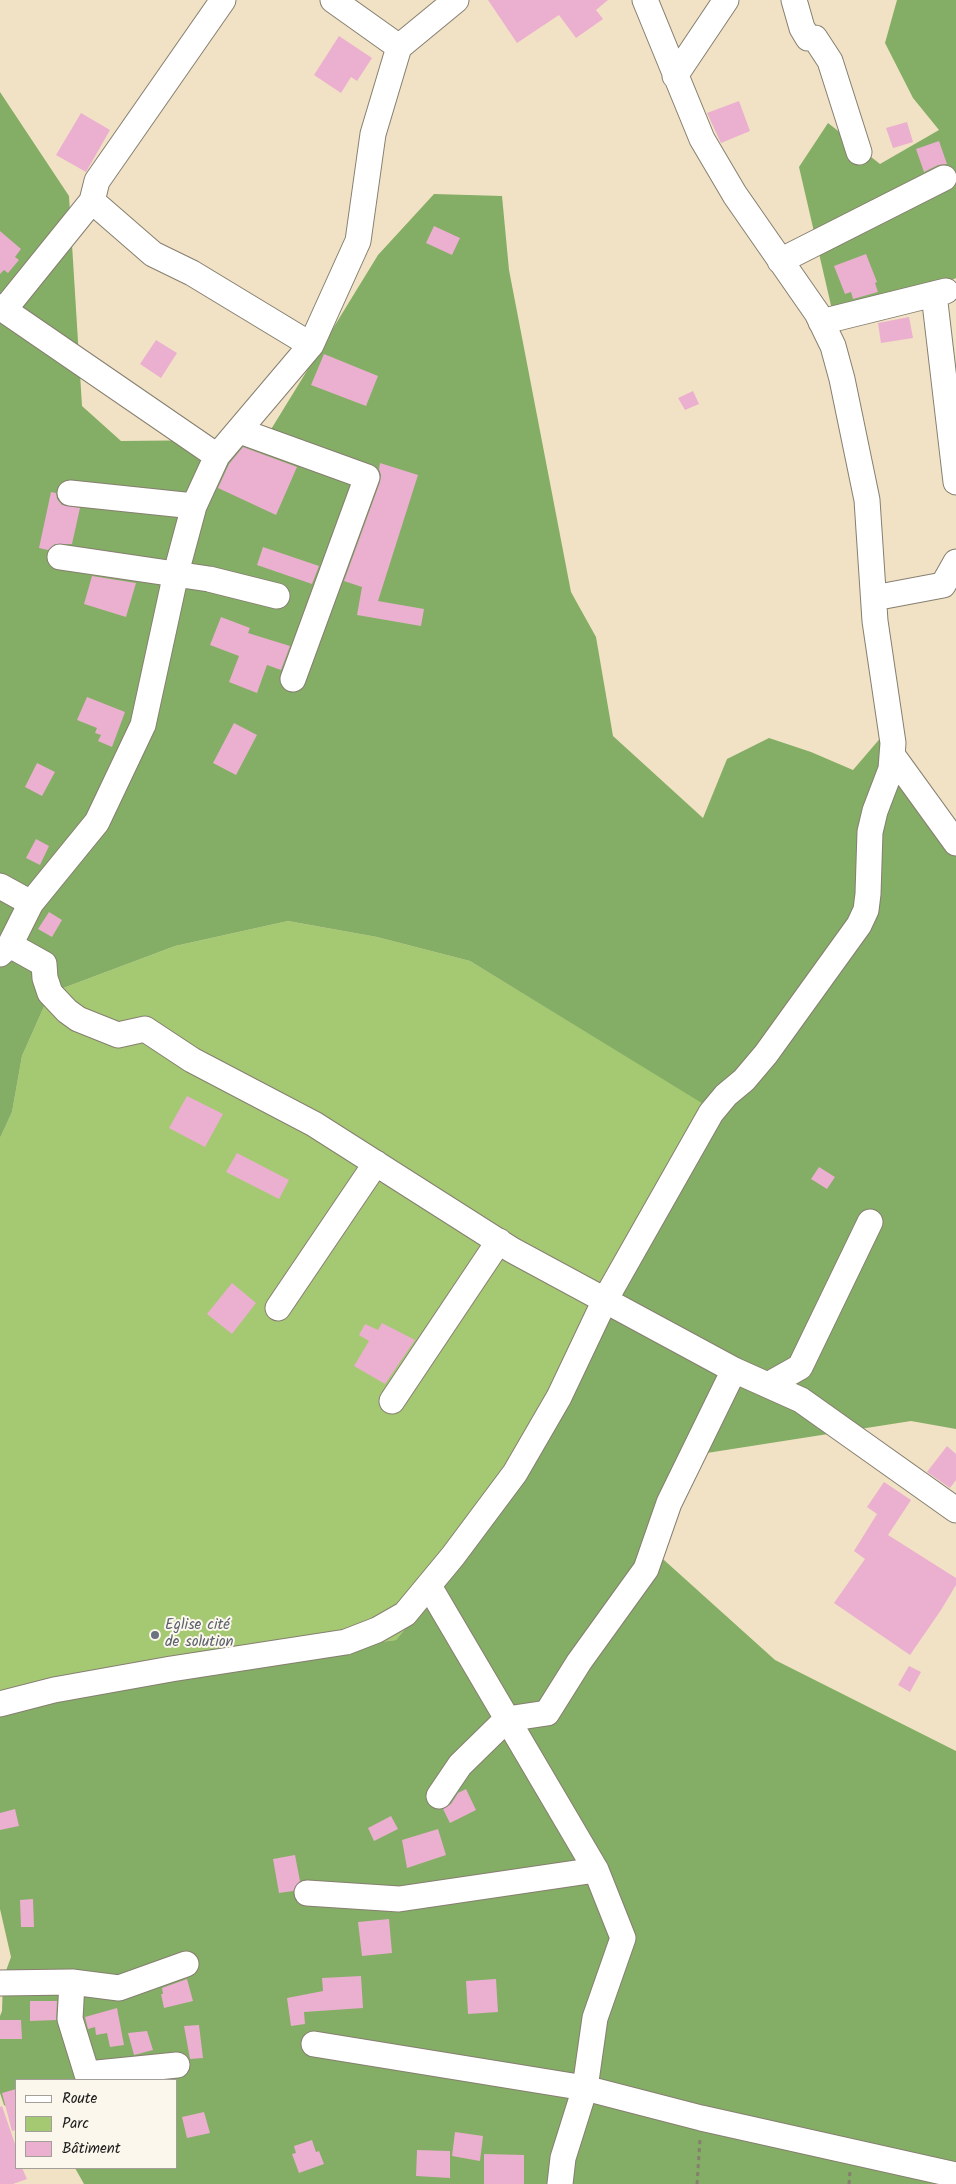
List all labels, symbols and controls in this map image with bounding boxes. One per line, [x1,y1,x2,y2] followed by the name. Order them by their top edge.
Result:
[165,1617,233,1652] place label: Eglise cité de solution
[149,1629,161,1641] marker: Eglise cité de solution
[15,2079,178,2169] legend
[62,2087,97,2111] text: Route
[62,2112,89,2136] text: Parc
[62,2137,121,2161] text: Bâtiment

